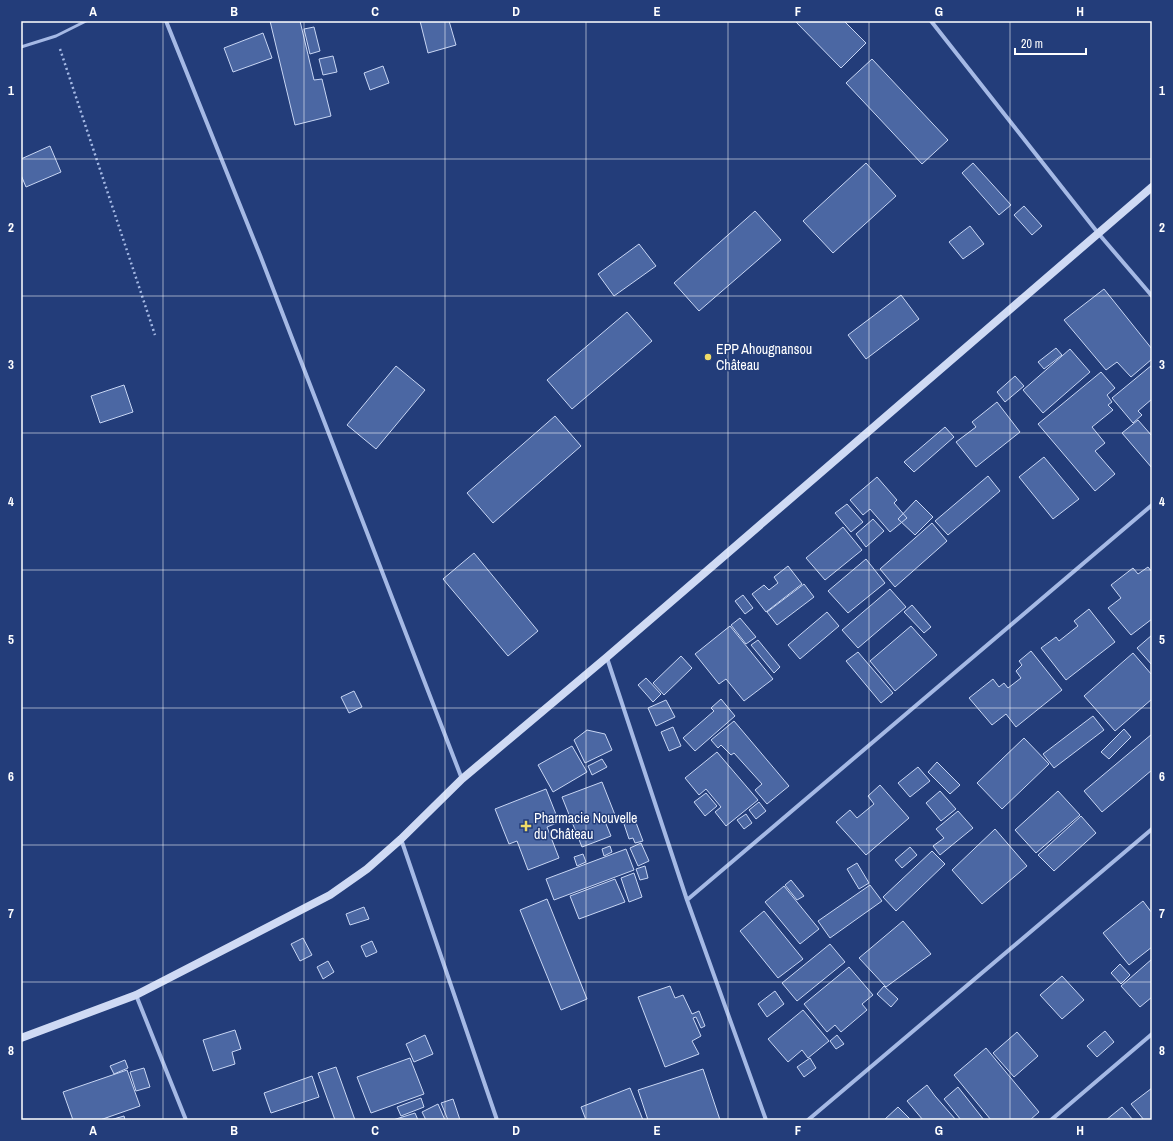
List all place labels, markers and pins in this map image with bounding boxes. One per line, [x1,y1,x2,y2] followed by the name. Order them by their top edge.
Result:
[716,340,812,374] place label: EPP Ahougnansou Château
[703,352,713,362] marker: EPP Ahougnansou Château
[534,809,637,843] place label: Pharmacie Nouvelle du Château
[521,821,531,831] marker: Pharmacie Nouvelle du Château

